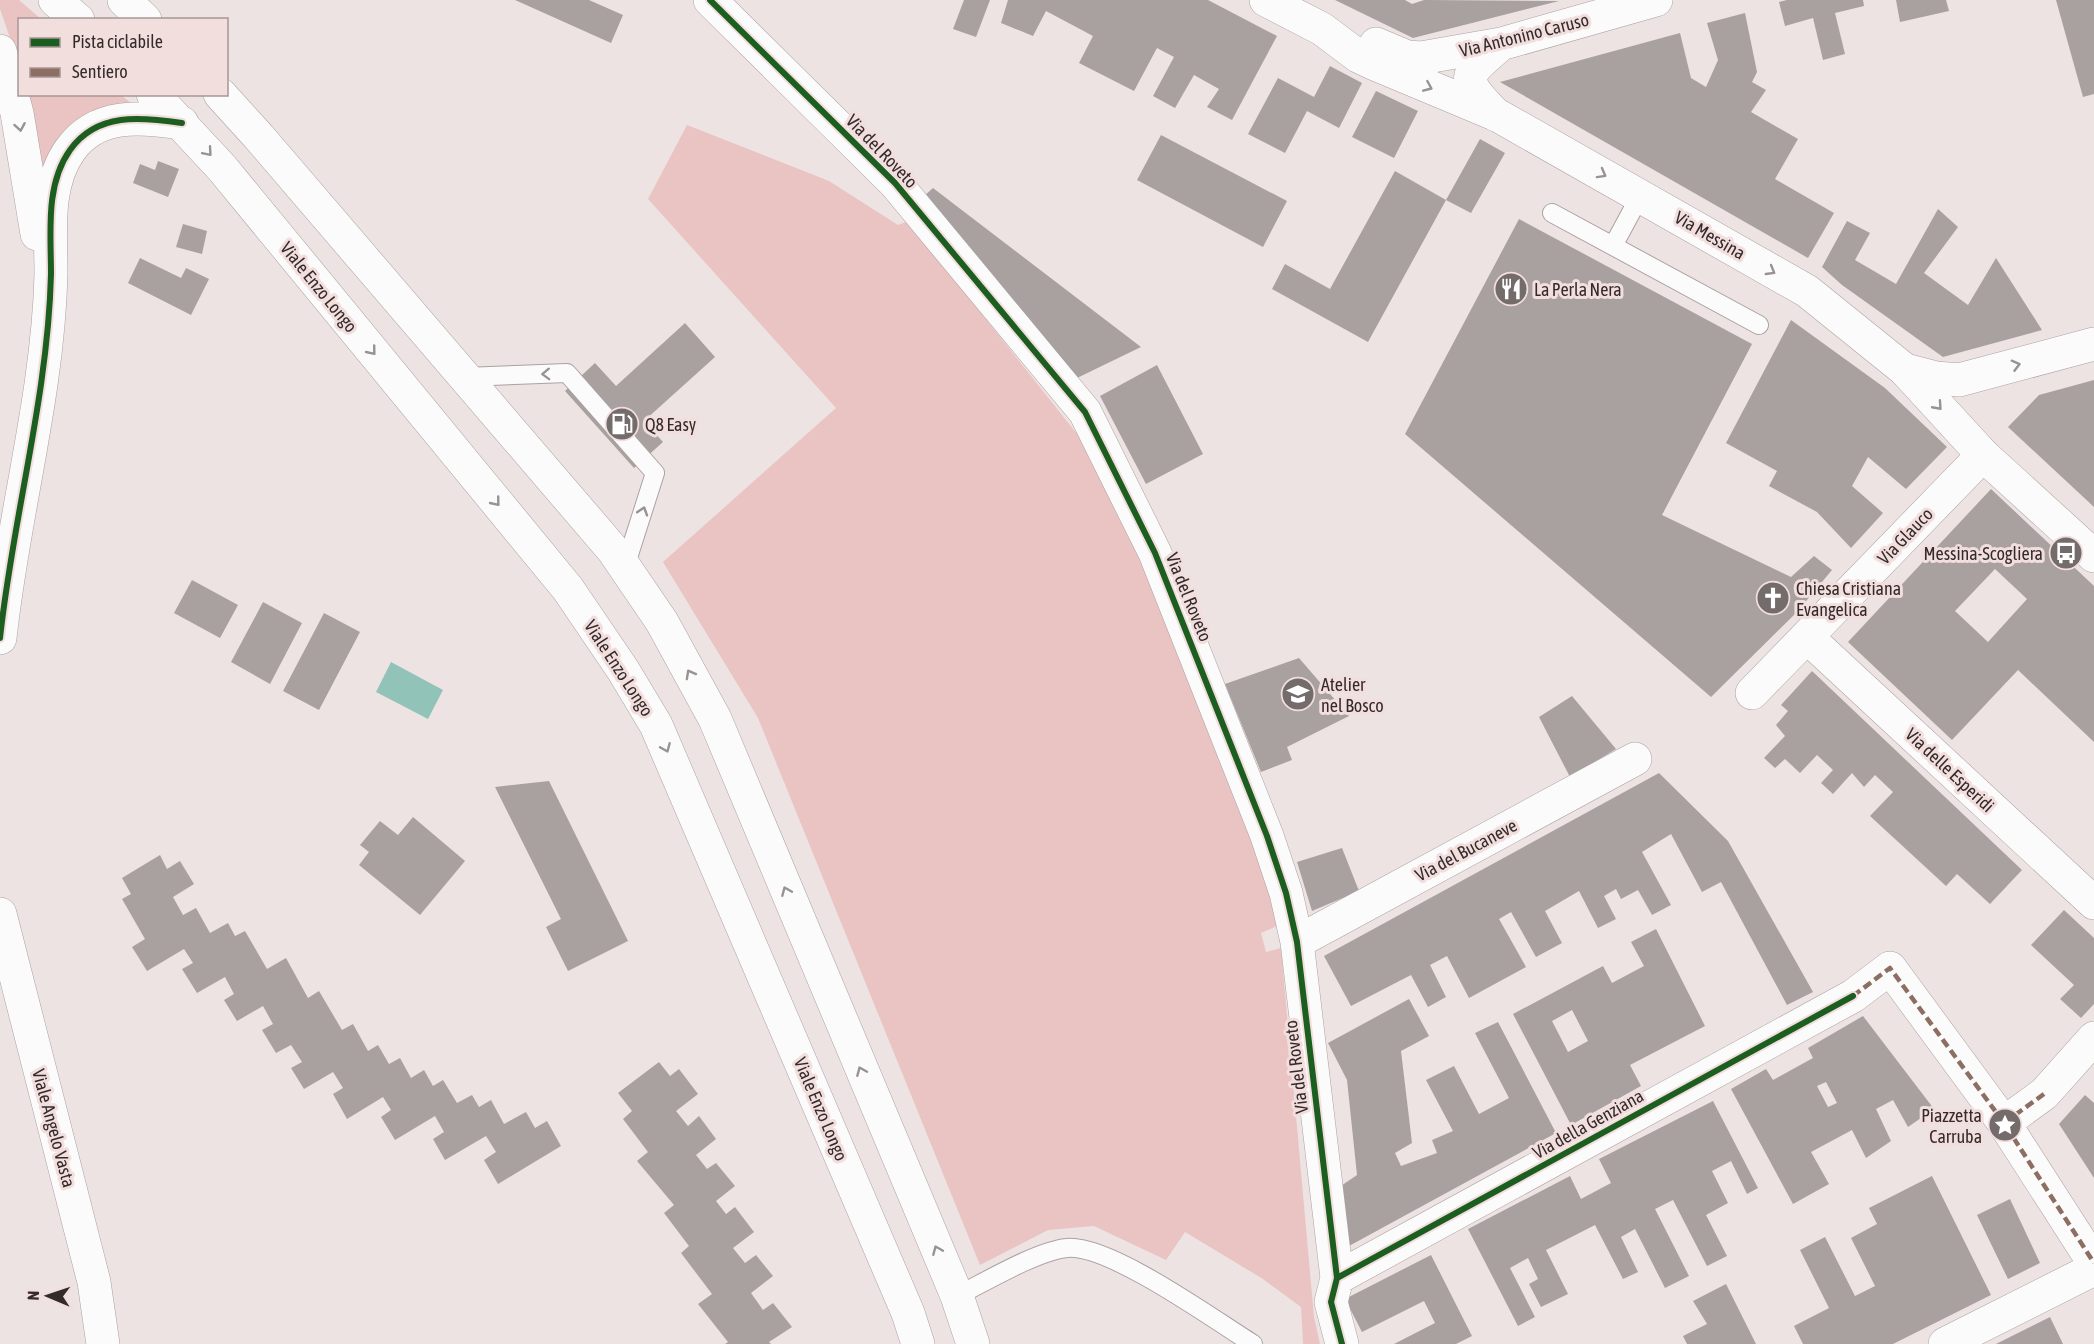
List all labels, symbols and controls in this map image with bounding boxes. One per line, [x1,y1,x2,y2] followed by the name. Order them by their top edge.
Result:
[1457,9,1591,61] street label: Via Antonino Caruso
[18,18,228,96] legend
[72,31,163,52] text: Pista ciclabile
[72,61,128,82] text: Sentiero
[1422,80,1433,92] one-way arrow
[842,110,922,192] street label: Via del Roveto
[13,122,26,132] one-way arrow
[201,146,212,156] one-way arrow
[1596,167,1606,179] one-way arrow
[1671,206,1749,264] street label: Via Messina
[276,238,362,336] street label: Viale Enzo Longo
[1765,264,1775,275] one-way arrow
[1493,271,1529,307] restaurant icon: La Perla Nera
[1534,279,1622,300] place label: La Perla Nera
[365,344,376,355] one-way arrow
[2010,360,2021,372] one-way arrow
[541,367,550,380] one-way arrow
[1931,399,1942,410] one-way arrow
[604,406,640,442] fuel station icon: Q8 Easy
[645,414,696,435] place label: Q8 Easy
[489,495,500,506] one-way arrow
[1873,503,1937,569] street label: Via Glauco
[636,506,648,517] one-way arrow
[2048,535,2084,571] bus stop icon: Messina-Scogliera
[1923,543,2043,564] place label: Messina-Scogliera
[1162,550,1216,644] street label: Via del Roveto
[1796,578,1901,620] place label: Chiesa Cristiana Evangelica
[1755,580,1791,616] church icon: Chiesa Cristiana Evangelica
[580,616,658,720] street label: Viale Enzo Longo
[686,670,697,680] one-way arrow
[1321,674,1384,716] place label: Atelier nel Bosco
[1280,676,1316,712] school or university icon: Atelier nel Bosco
[1901,724,1999,816] street label: Via delle Esperidi
[658,742,670,753] one-way arrow
[1412,814,1520,886] street label: Via del Bucaneve
[781,886,793,897] one-way arrow
[1280,1019,1312,1115] street label: Via del Roveto
[790,1054,852,1164] street label: Viale Enzo Longo
[28,1066,80,1190] street label: Viale Angelo Vasta
[856,1066,868,1077] one-way arrow
[1529,1085,1647,1163] street label: Via della Genziana
[1921,1105,1982,1147] place label: Piazzetta Carruba
[1987,1107,2023,1143] place icon: Piazzetta Carruba
[932,1246,944,1257] one-way arrow
[18,1266,78,1326] north arrow
[24,1290,42,1301] text: N

